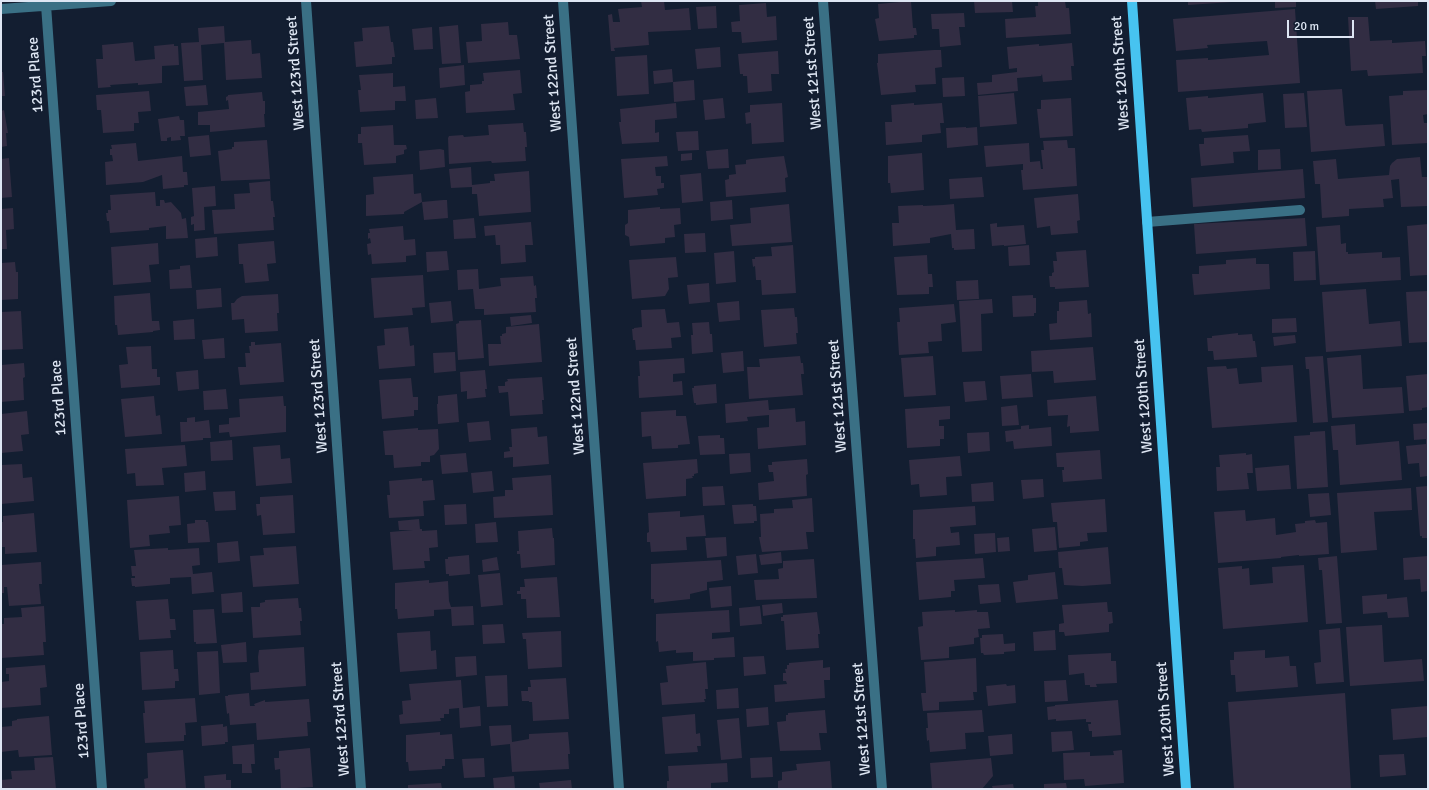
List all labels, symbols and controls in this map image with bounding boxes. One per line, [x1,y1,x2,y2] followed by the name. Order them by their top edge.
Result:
[1289,12,1356,38] scale bar
[540,14,566,132] street label: West 122nd Street
[283,15,309,131] street label: West 123rd Street
[1108,15,1134,131] street label: West 120th Street
[800,16,826,130] street label: West 121st Street
[1294,19,1319,34] text: 20 m
[24,37,48,113] street label: 123rd Place
[563,337,589,455] street label: West 122nd Street
[306,338,332,454] street label: West 123rd Street
[1131,338,1157,454] street label: West 120th Street
[825,339,851,453] street label: West 121st Street
[47,360,71,436] street label: 123rd Place
[328,661,354,777] street label: West 123rd Street
[1153,661,1179,777] street label: West 120th Street
[849,662,875,776] street label: West 121st Street
[70,683,94,759] street label: 123rd Place

